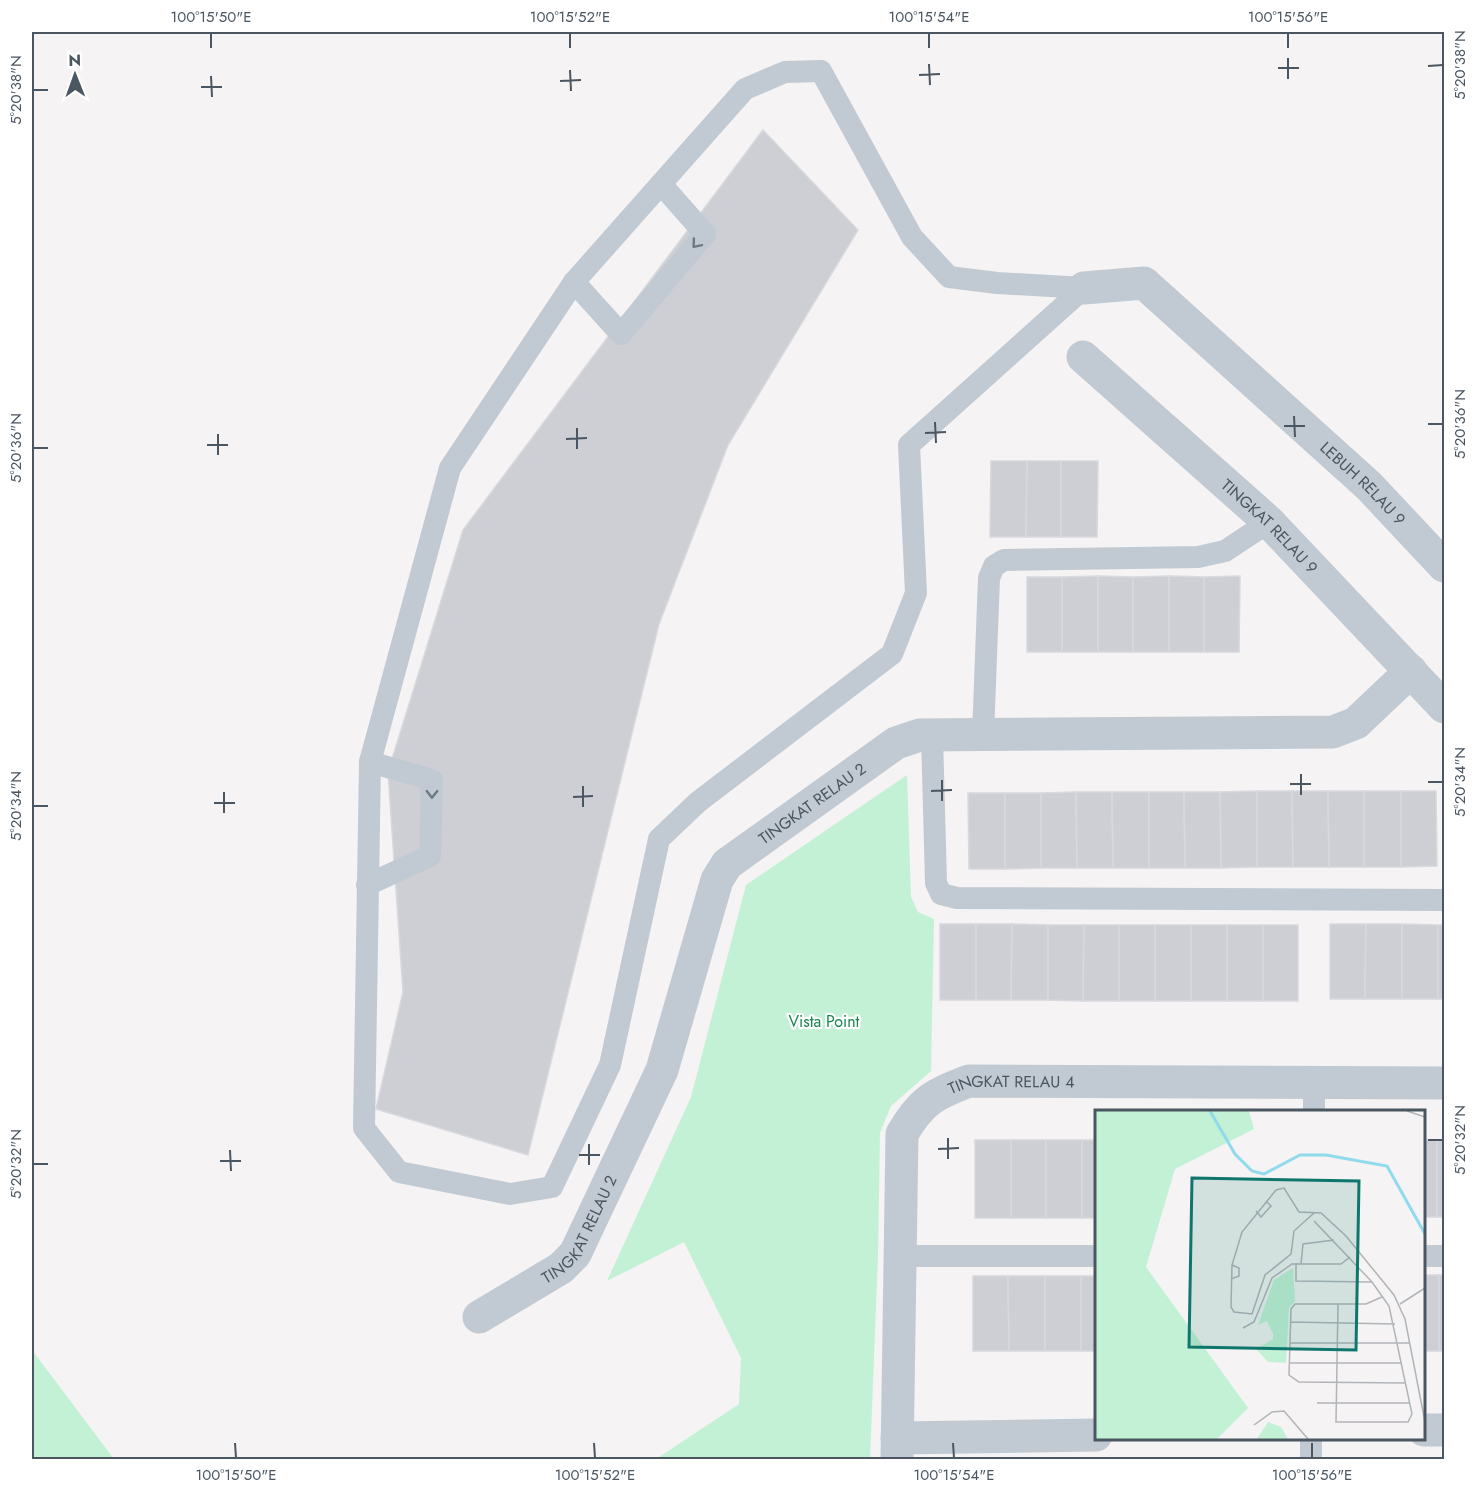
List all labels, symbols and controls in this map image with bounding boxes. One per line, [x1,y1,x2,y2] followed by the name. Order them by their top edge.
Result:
[170,6,252,28] text: 100°15'50"E
[530,6,610,28] text: 100°15'52"E
[889,6,969,28] text: 100°15'54"E
[1248,6,1328,28] text: 100°15'56"E
[1449,30,1471,100] text: 5°20'38"N
[45,45,105,105] north arrow
[68,49,81,72] text: N
[5,55,27,125] text: 5°20'38"N
[693,237,704,248] one-way arrow
[1449,389,1471,459] text: 5°20'36"N
[5,413,27,483] text: 5°20'36"N
[1315,436,1411,530] street label: LEBUH RELAU 9
[1216,474,1323,579] street label: TINGKAT RELAU 9
[1449,747,1471,817] text: 5°20'34"N
[754,757,871,850] street label: TINGKAT RELAU 2
[5,771,27,841] text: 5°20'34"N
[425,790,438,799] one-way arrow
[789,1010,860,1033] park label: Vista Point
[944,1070,1075,1100] street label: TINGKAT RELAU 4
[1449,1105,1471,1175] text: 5°20'32"N
[1095,1110,1425,1440] inset map
[5,1129,27,1199] text: 5°20'32"N
[537,1171,623,1289] street label: TINGKAT RELAU 2
[195,1464,277,1486] text: 100°15'50"E
[555,1464,635,1486] text: 100°15'52"E
[914,1464,994,1486] text: 100°15'54"E
[1272,1464,1352,1486] text: 100°15'56"E

